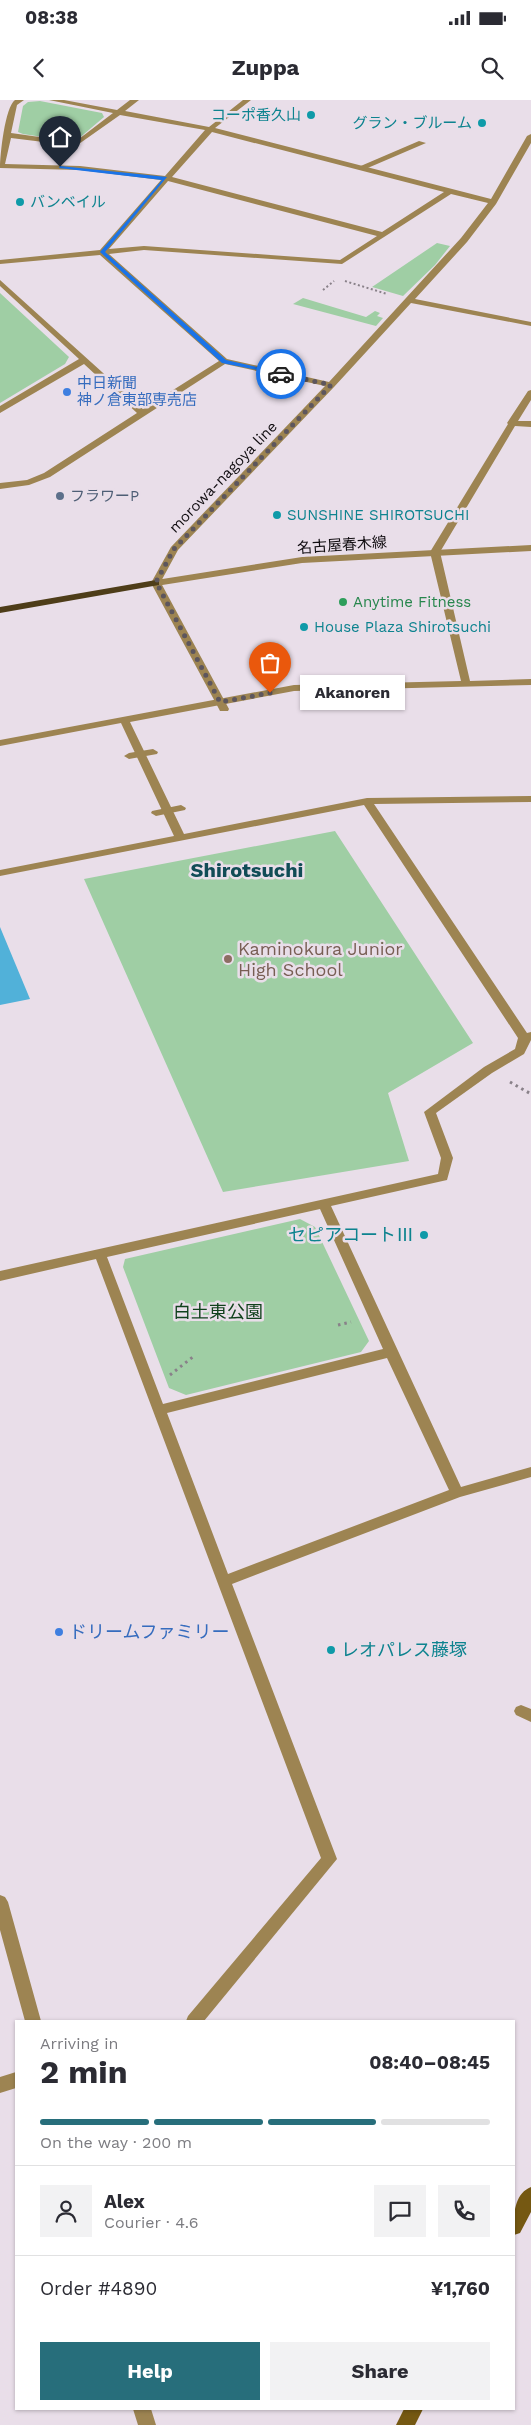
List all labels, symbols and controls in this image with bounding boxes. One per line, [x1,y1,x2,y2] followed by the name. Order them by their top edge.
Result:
[25,6,78,29] text: 08:38
[25,54,53,82] icon: back
[478,54,506,82] icon: search
[232,55,299,80] text: Zuppa
[211,106,301,124] place label: コーポ香久山
[305,109,317,121] marker: コーポ香久山
[352,114,472,132] place label: グラン・ブルーム
[39,116,81,167] pin
[476,117,488,129] marker: グラン・ブルーム
[46,123,74,151] icon: home
[30,193,106,211] place label: バンベイル
[14,196,26,208] marker: バンベイル
[256,349,306,399] courier
[267,360,295,388] icon: car
[77,374,197,409] place label: 中日新聞 神ノ倉東部専売店
[61,386,73,398] marker: 中日新聞 神ノ倉東部専売店
[165,417,281,537] street label: morowa-nagoya line
[70,487,139,505] place label: フラワーP
[54,490,66,502] marker: フラワーP
[287,506,469,524] place label: SUNSHINE SHIROTSUCHI
[271,509,283,521] marker: SUNSHINE SHIROTSUCHI
[296,533,388,557] street label: 名古屋春木線
[353,593,471,611] place label: Anytime Fitness
[337,596,349,608] marker: Anytime Fitness
[314,618,491,636] place label: House Plaza Shirotsuchi
[298,621,310,633] marker: House Plaza Shirotsuchi
[249,642,291,693] pin
[256,649,284,677] icon: bag
[300,676,405,710] callout: Akanoren
[315,683,390,702] text: Akanoren
[191,858,303,882] district label: Shirotsuchi
[238,938,403,980] place label: Kaminokura Junior High School
[222,953,234,965] marker: Kaminokura Junior High School
[288,1224,414,1245] place label: セピアコートⅢ
[418,1229,430,1241] marker: セピアコートⅢ
[173,1301,263,1322] park label: 白土東公園
[69,1621,229,1642] place label: ドリームファミリー
[53,1626,65,1638] marker: ドリームファミリー
[341,1639,467,1660] place label: レオパレス藤塚
[325,1644,337,1656] marker: レオパレス藤塚
[40,2034,118,2053] text: Arriving in
[369,2051,490,2074] text: 08:40–08:45
[40,2053,128,2091] text: 2 min
[40,2133,192,2152] text: On the way · 200 m
[40,2185,92,2237] button: person
[374,2185,426,2237] button: chat
[438,2185,490,2237] button: phone
[104,2190,145,2213] text: Alex
[104,2213,199,2232] text: Courier · 4.6
[40,2277,157,2300] text: Order #4890
[431,2277,490,2300] text: ¥1,760
[40,2342,260,2400] button: Help
[270,2342,490,2400] button: Share

